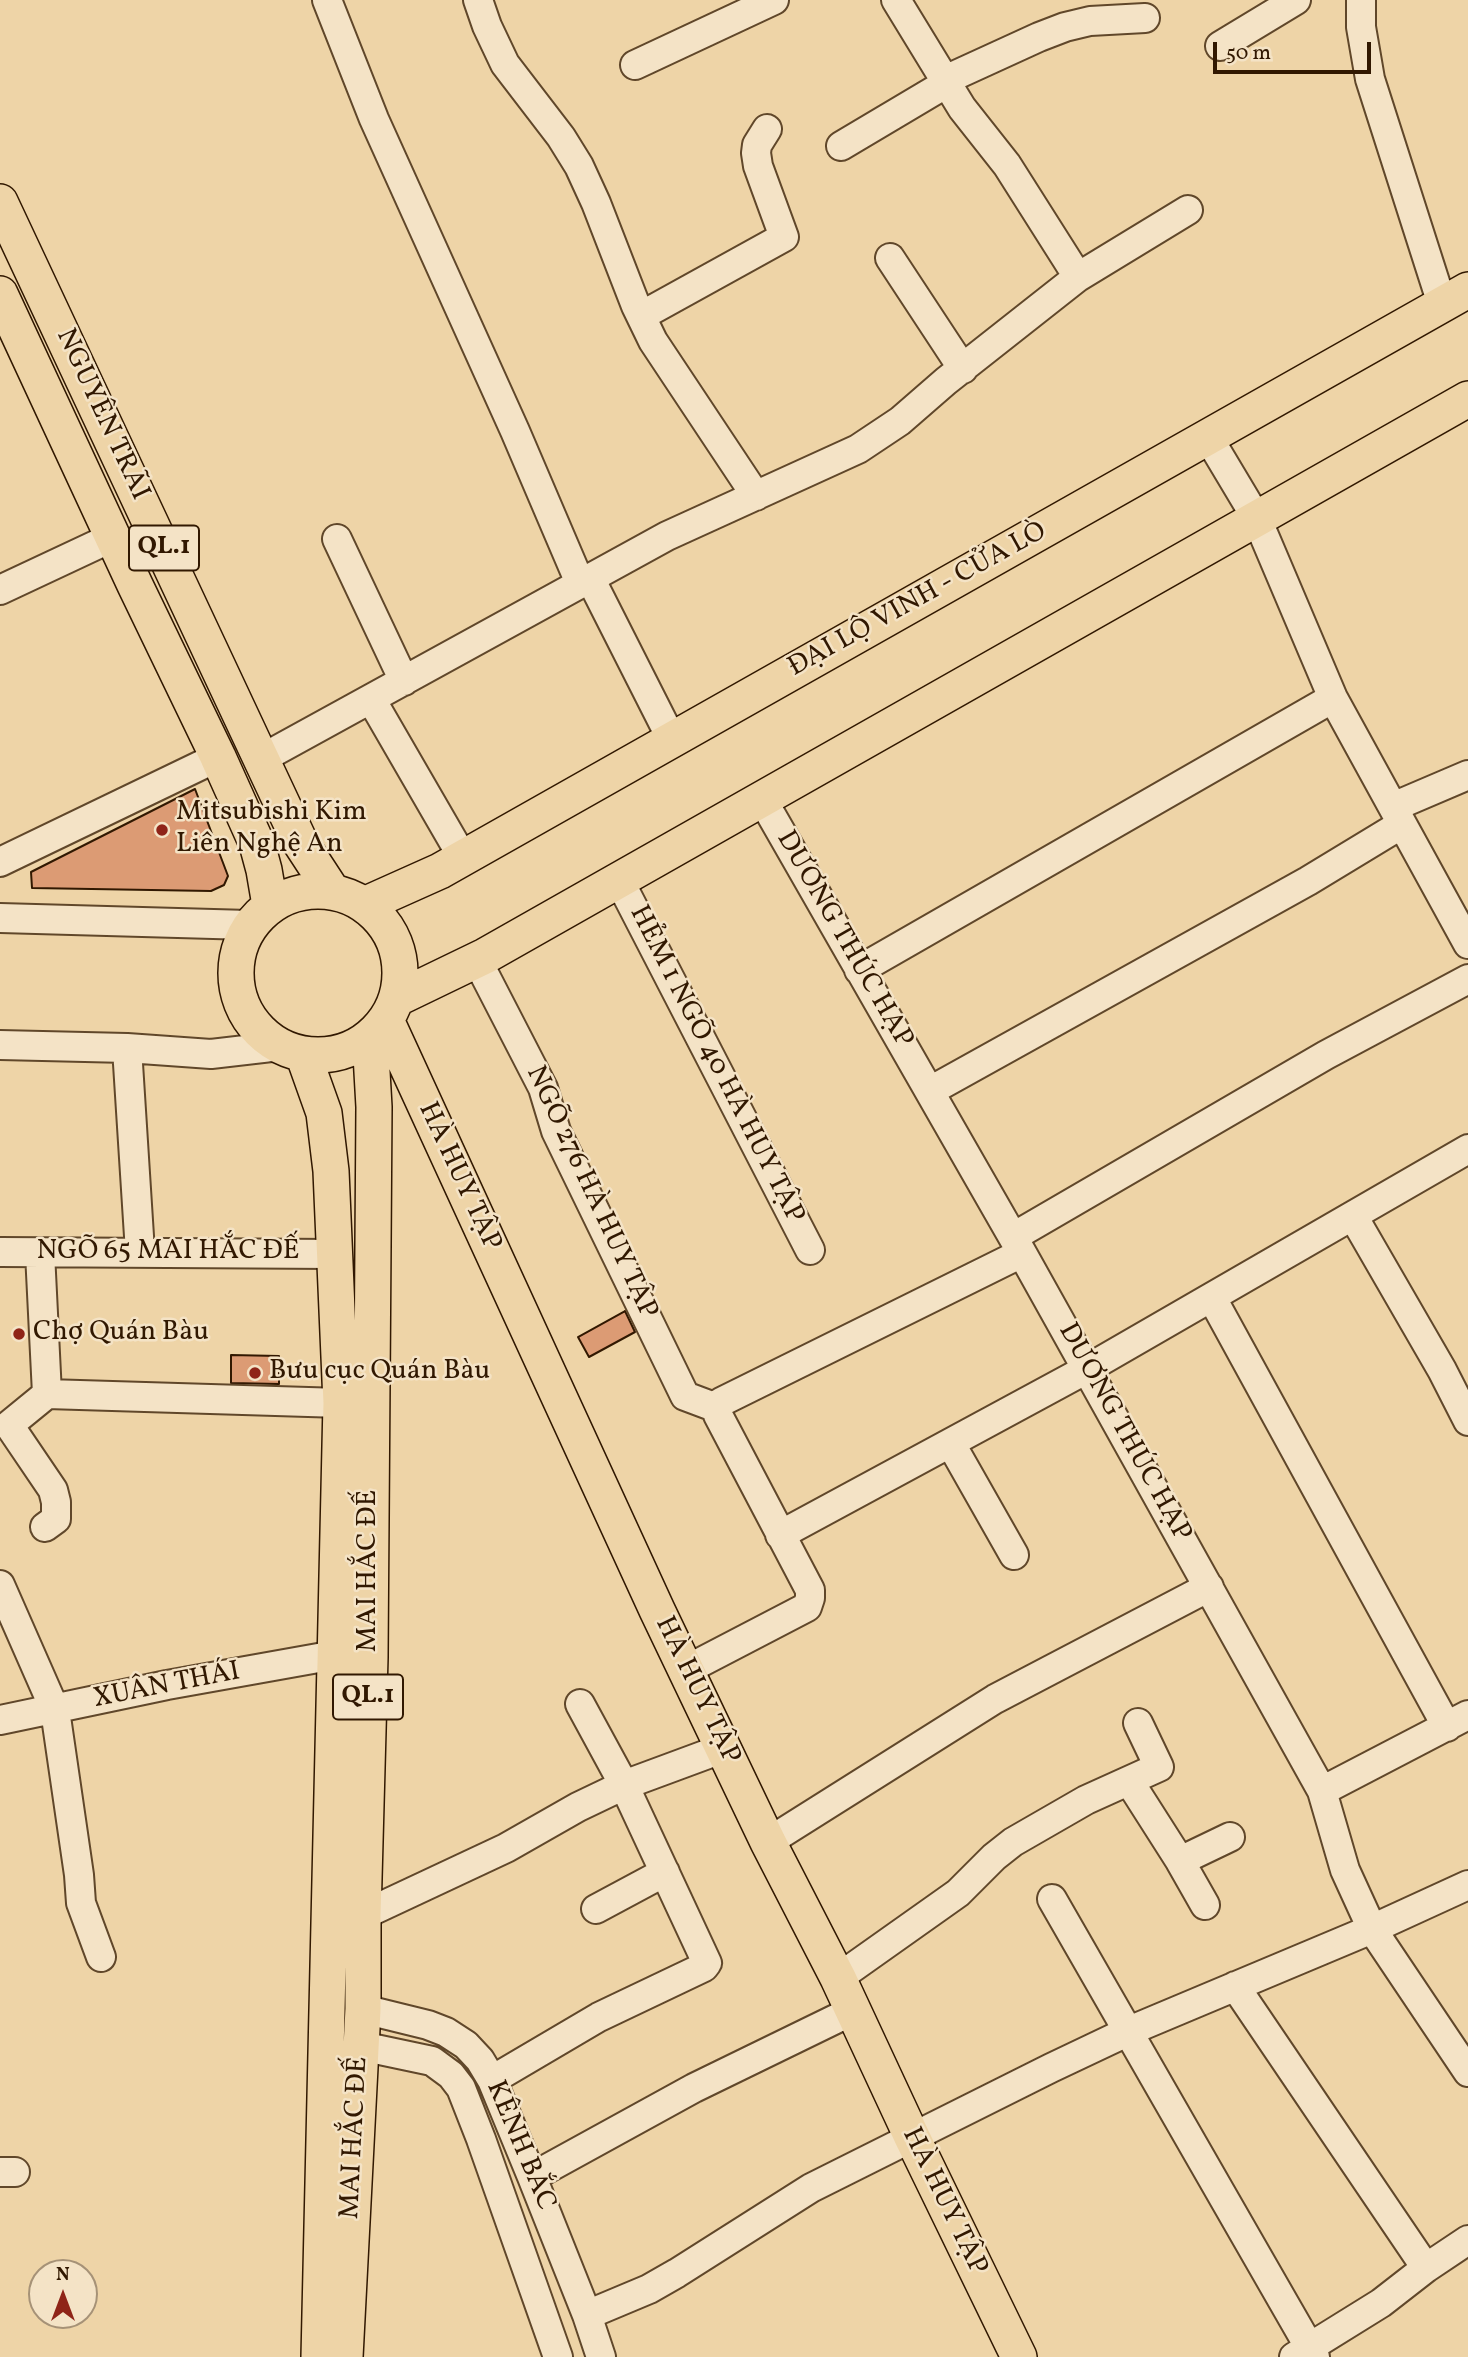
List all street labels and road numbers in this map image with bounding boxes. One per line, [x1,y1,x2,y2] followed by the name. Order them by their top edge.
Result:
[47,324,155,506] street label: NGUYÊN TRÃI
[783,516,1053,686] street label: ĐẠI LỘ VINH - CỬA LÒ
[129,526,199,570] road number: QL.1
[767,826,919,1054] street label: DƯƠNG THÚC HẠP
[620,901,810,1229] street label: HẺM 1 NGÕ 40 HÀ HUY TẬP
[517,1061,663,1325] street label: NGÕ 276 HÀ HUY TẬP
[409,1097,507,1257] street label: HÀ HUY TẬP
[36,1236,300,1270] street label: NGÕ 65 MAI HẮC ĐẾ
[1049,1318,1197,1548] street label: DƯƠNG THÚC HẠP
[353,1490,387,1652] street label: MAI HẮC ĐẾ
[646,1612,746,1770] street label: HÀ HUY TẬP
[91,1656,243,1718] street label: XUÂN THÁI
[333,1674,403,1720] road number: QL.1
[335,2056,377,2220] street label: MAI HẮC ĐẾ
[477,2076,561,2216] street label: KÊNH BẮC
[893,2123,993,2281] street label: HÀ HUY TẬP

